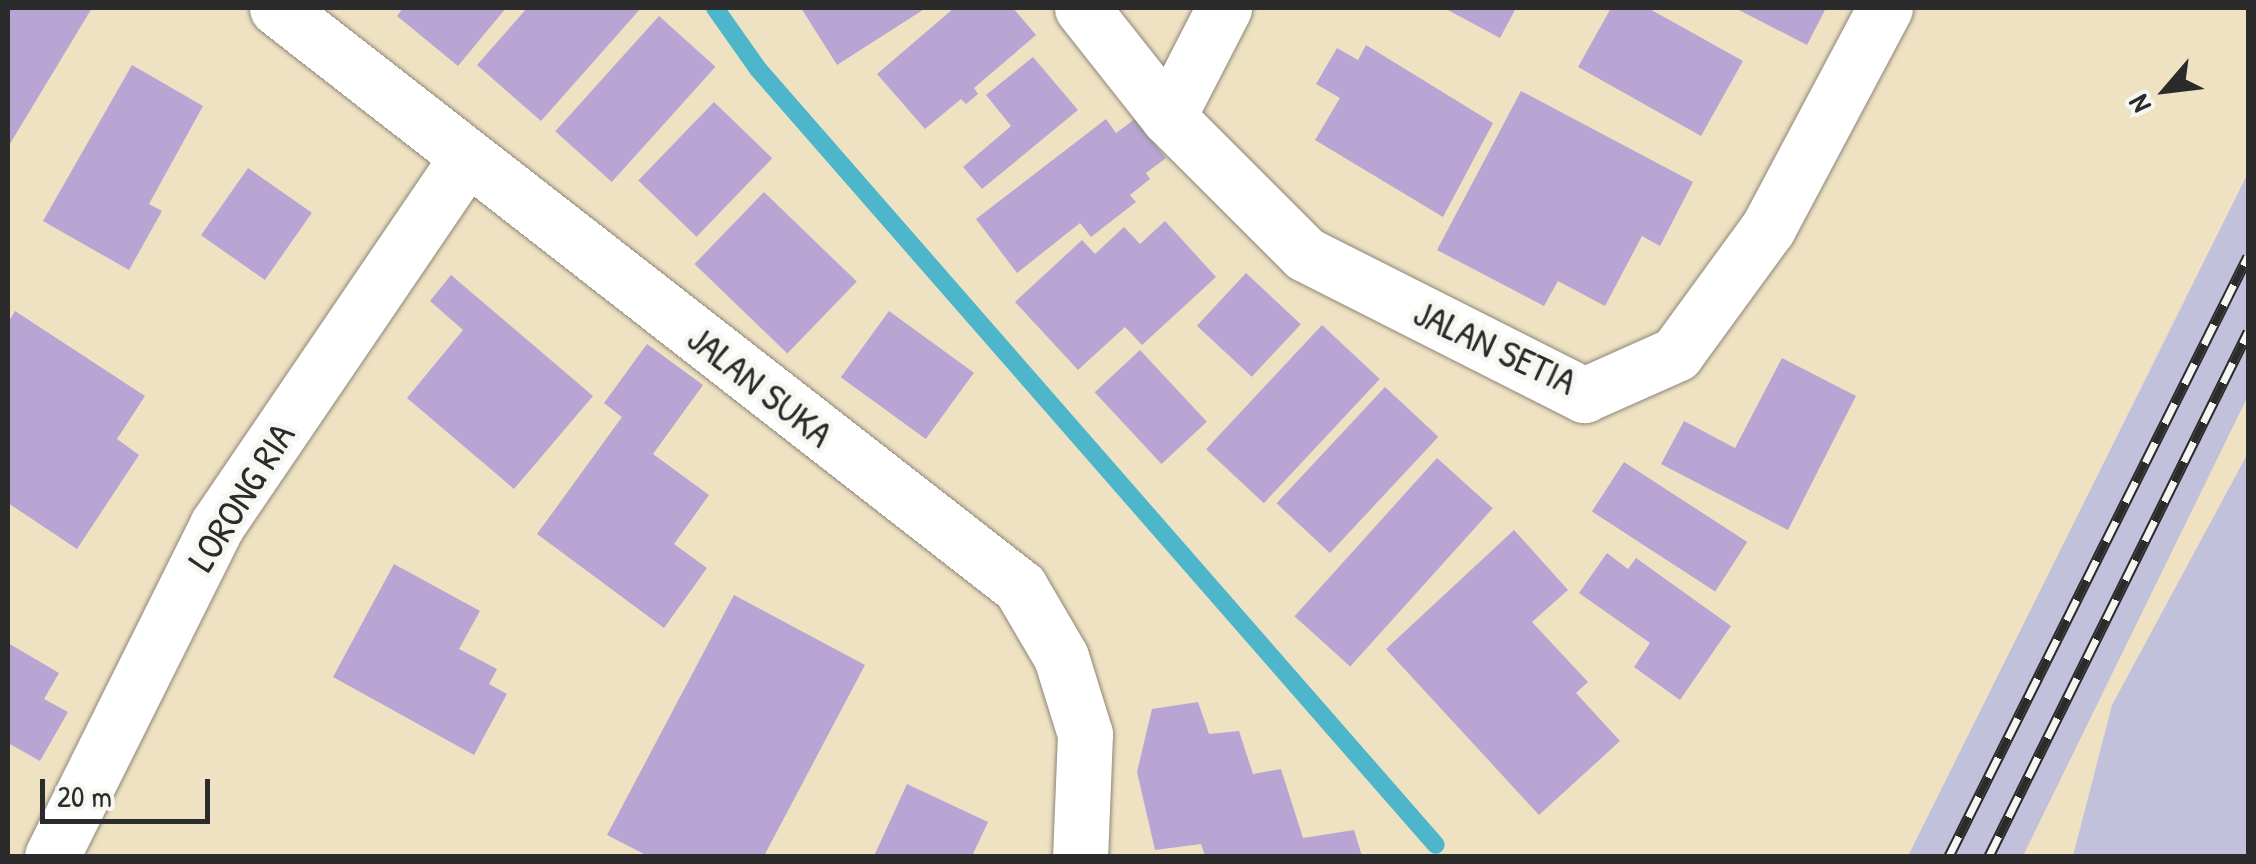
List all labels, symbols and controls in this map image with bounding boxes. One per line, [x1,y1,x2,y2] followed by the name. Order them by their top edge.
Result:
[2116,40,2216,140] north arrow
[2119,89,2160,120] text: N
[1407,290,1583,404] street label: JALAN SETIA
[679,315,841,457] street label: JALAN SUKA
[178,415,304,579] street label: LORONG RIA
[45,759,215,821] scale bar
[57,776,112,816] text: 20 m

